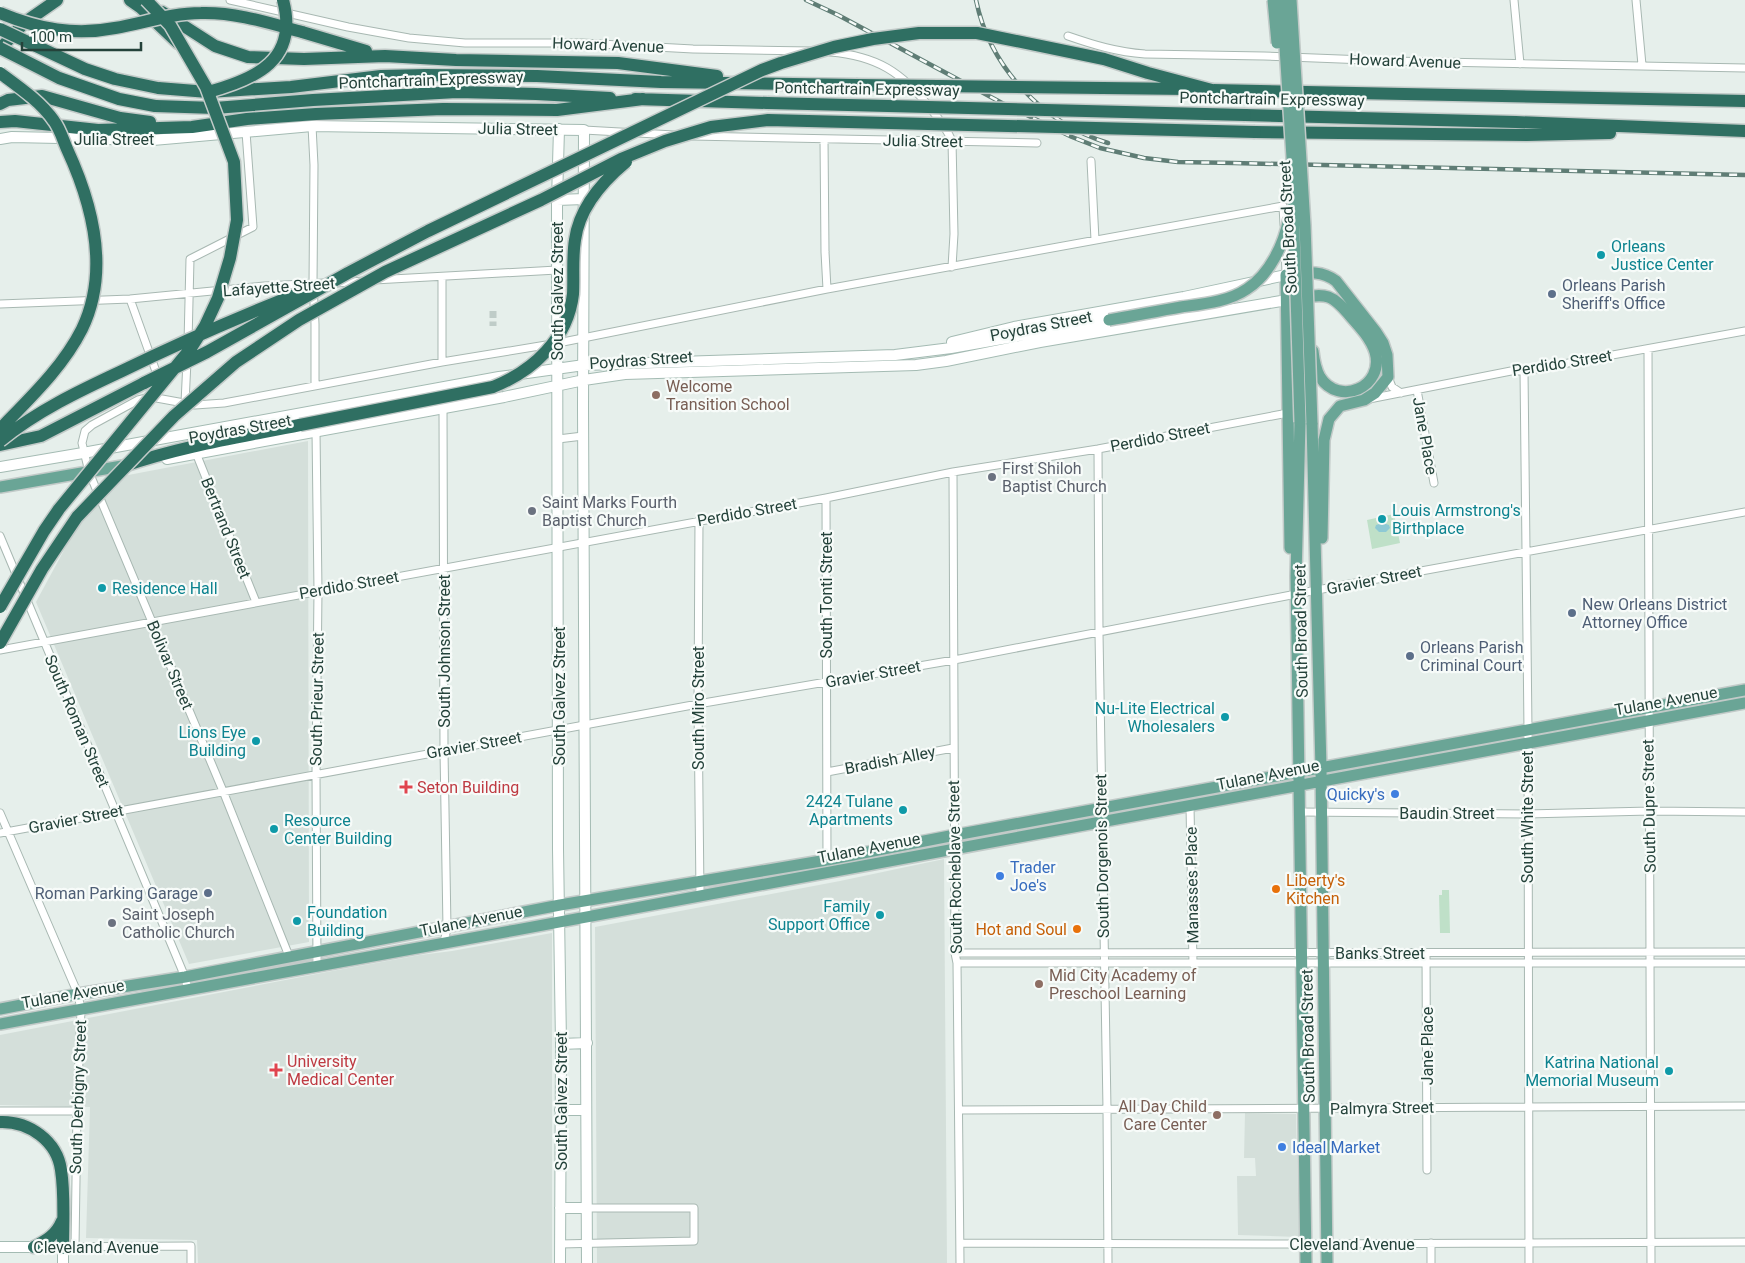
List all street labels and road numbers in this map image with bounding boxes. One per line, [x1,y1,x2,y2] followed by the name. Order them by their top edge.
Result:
[552,34,664,56] street label: Howard Avenue
[1349,50,1461,72] street label: Howard Avenue
[338,67,524,93] street label: Pontchartrain Expressway
[774,78,960,100] street label: Pontchartrain Expressway
[1179,88,1365,110] street label: Pontchartrain Expressway
[478,119,558,139] street label: Julia Street
[74,130,154,149] street label: Julia Street
[883,131,963,151] street label: Julia Street
[1275,160,1301,294] street label: South Broad Street
[548,221,567,361] street label: South Galvez Street
[222,274,336,300] street label: Lafayette Street
[988,307,1094,345] street label: Poydras Street
[1511,346,1613,380] street label: Perdido Street
[589,347,693,373] street label: Poydras Street
[1409,396,1441,476] street label: Jane Place
[187,411,293,447] street label: Poydras Street
[1109,418,1211,456] street label: Perdido Street
[197,475,255,581] street label: Bertrand Street
[696,494,798,530] street label: Perdido Street
[817,531,836,659] street label: South Tonti Street
[1325,561,1423,599] street label: Gravier Street
[1290,564,1312,698] street label: South Broad Street
[298,567,400,603] street label: Perdido Street
[435,574,454,728] street label: South Johnson Street
[143,618,197,712] street label: Bolivar Street
[550,626,569,766] street label: South Galvez Street
[306,632,328,766] street label: South Prieur Street
[689,646,708,770] street label: South Miro Street
[40,652,114,790] street label: South Roman Street
[824,656,922,692] street label: Gravier Street
[1613,683,1719,719] street label: Tulane Avenue
[425,727,523,763] street label: Gravier Street
[1638,739,1660,873] street label: South Dupre Street
[843,742,937,778] street label: Bradish Alley
[1518,751,1537,883] street label: South White Street
[1215,756,1321,794] street label: Tulane Avenue
[1091,774,1113,938] street label: South Dorgenois Street
[944,780,966,954] street label: South Rocheblave Street
[27,800,125,838] street label: Gravier Street
[1399,804,1495,823] street label: Baudin Street
[1181,826,1203,944] street label: Manasses Place
[816,829,922,867] street label: Tulane Avenue
[418,902,524,940] street label: Tulane Avenue
[1335,944,1425,963] street label: Banks Street
[1297,969,1319,1103] street label: South Broad Street
[20,976,126,1012] street label: Tulane Avenue
[1418,1007,1437,1085] street label: Jane Place
[66,1020,90,1174] street label: South Derbigny Street
[552,1031,571,1171] street label: South Galvez Street
[1330,1098,1434,1118] street label: Palmyra Street
[1289,1235,1415,1254] street label: Cleveland Avenue
[33,1238,159,1257] street label: Cleveland Avenue

